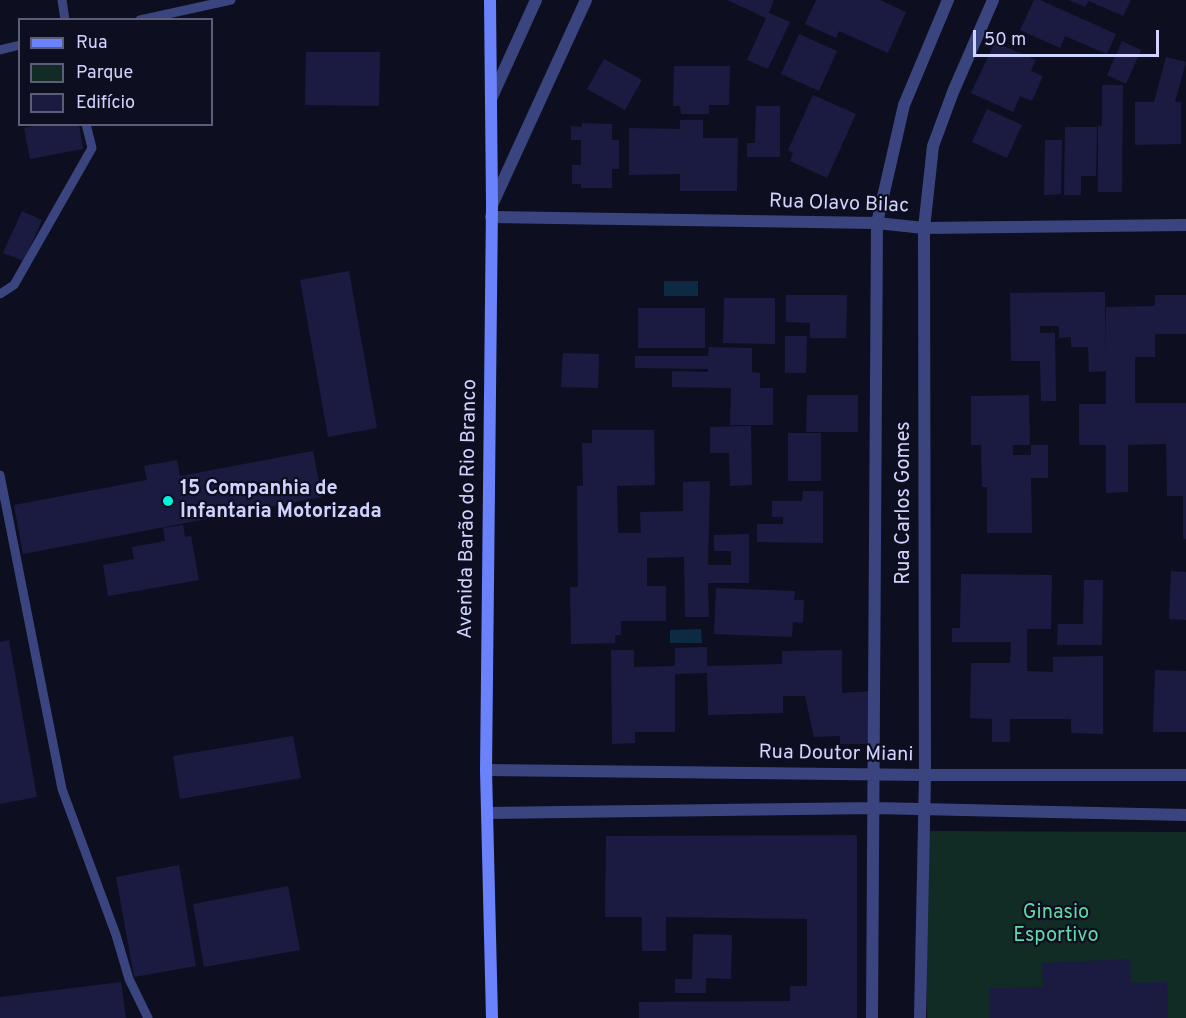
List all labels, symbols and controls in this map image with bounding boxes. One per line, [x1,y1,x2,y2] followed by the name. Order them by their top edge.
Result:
[18,18,213,126] legend
[976,18,1162,56] scale bar
[984,29,1026,52] text: 50 m
[76,32,107,55] text: Rua
[76,62,133,85] text: Parque
[76,92,135,115] text: Edifício
[769,191,909,219] street label: Rua Olavo Bilac
[455,379,483,639] street label: Avenida Barão do Rio Branco
[893,421,917,585] street label: Rua Carlos Gomes
[180,478,382,525] place label: 15 Companhia de Infantaria Motorizada
[161,494,175,508] marker: 15 Companhia de Infantaria Motorizada
[758,742,914,768] street label: Rua Doutor Miani
[1013,902,1099,949] park label: Ginasio Esportivo

